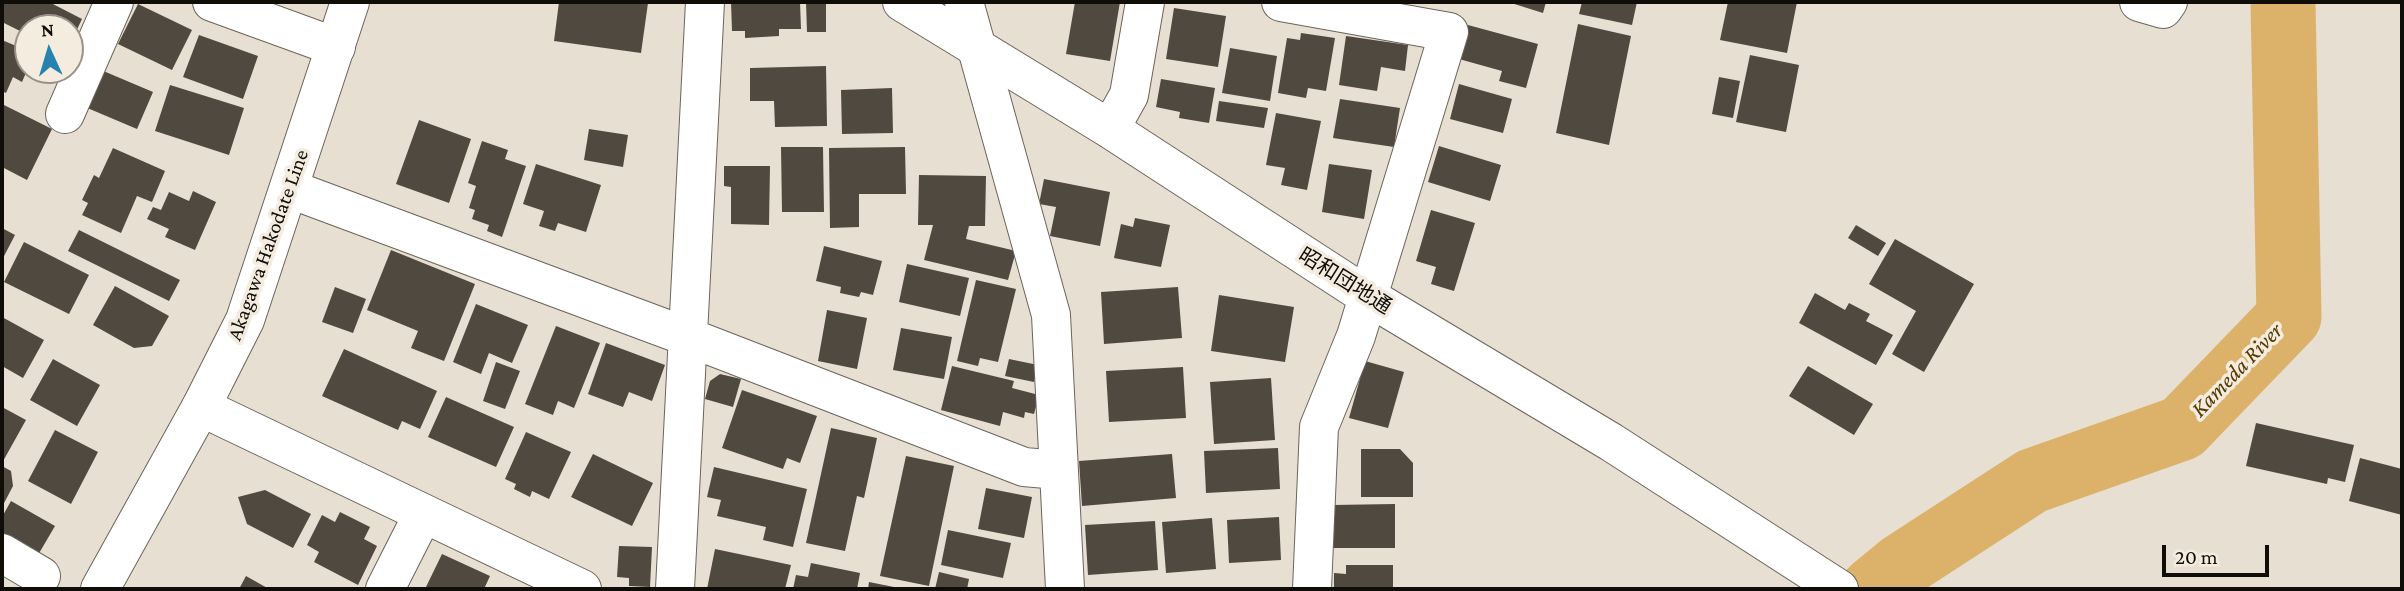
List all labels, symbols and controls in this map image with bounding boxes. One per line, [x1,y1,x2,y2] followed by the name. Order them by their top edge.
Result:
[14,14,84,84] north arrow
[40,19,55,40] text: N
[222,146,314,344] street label: Akagawa Hakodate Line
[1294,242,1396,320] street label: 昭和団地通
[2185,317,2289,423] water label: Kameda River
[2166,532,2273,576] scale bar
[2175,545,2218,569] text: 20 m

